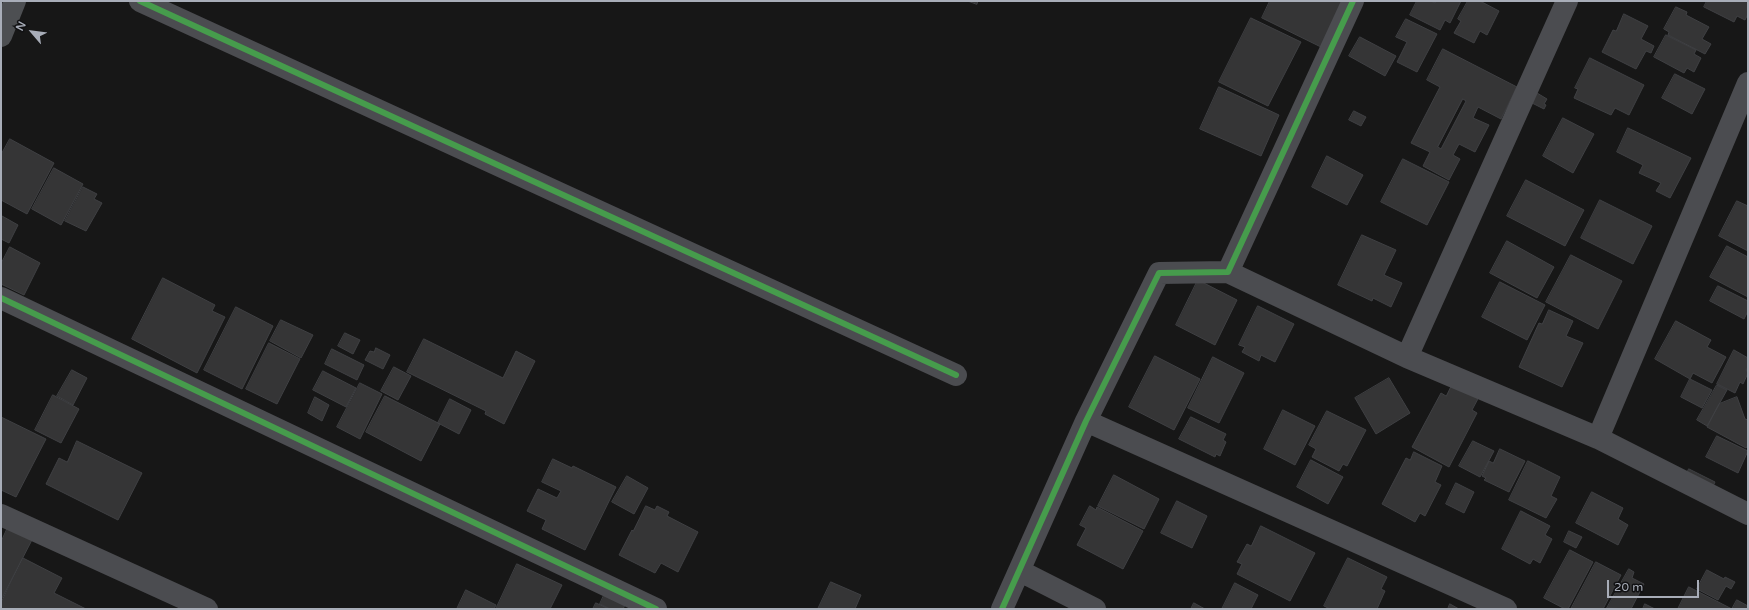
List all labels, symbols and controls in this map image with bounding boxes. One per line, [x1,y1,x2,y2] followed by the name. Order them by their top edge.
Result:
[12,12,52,52] north arrow
[13,19,29,33] text: N
[1609,572,1701,598] scale bar
[1614,580,1643,594] text: 20 m

